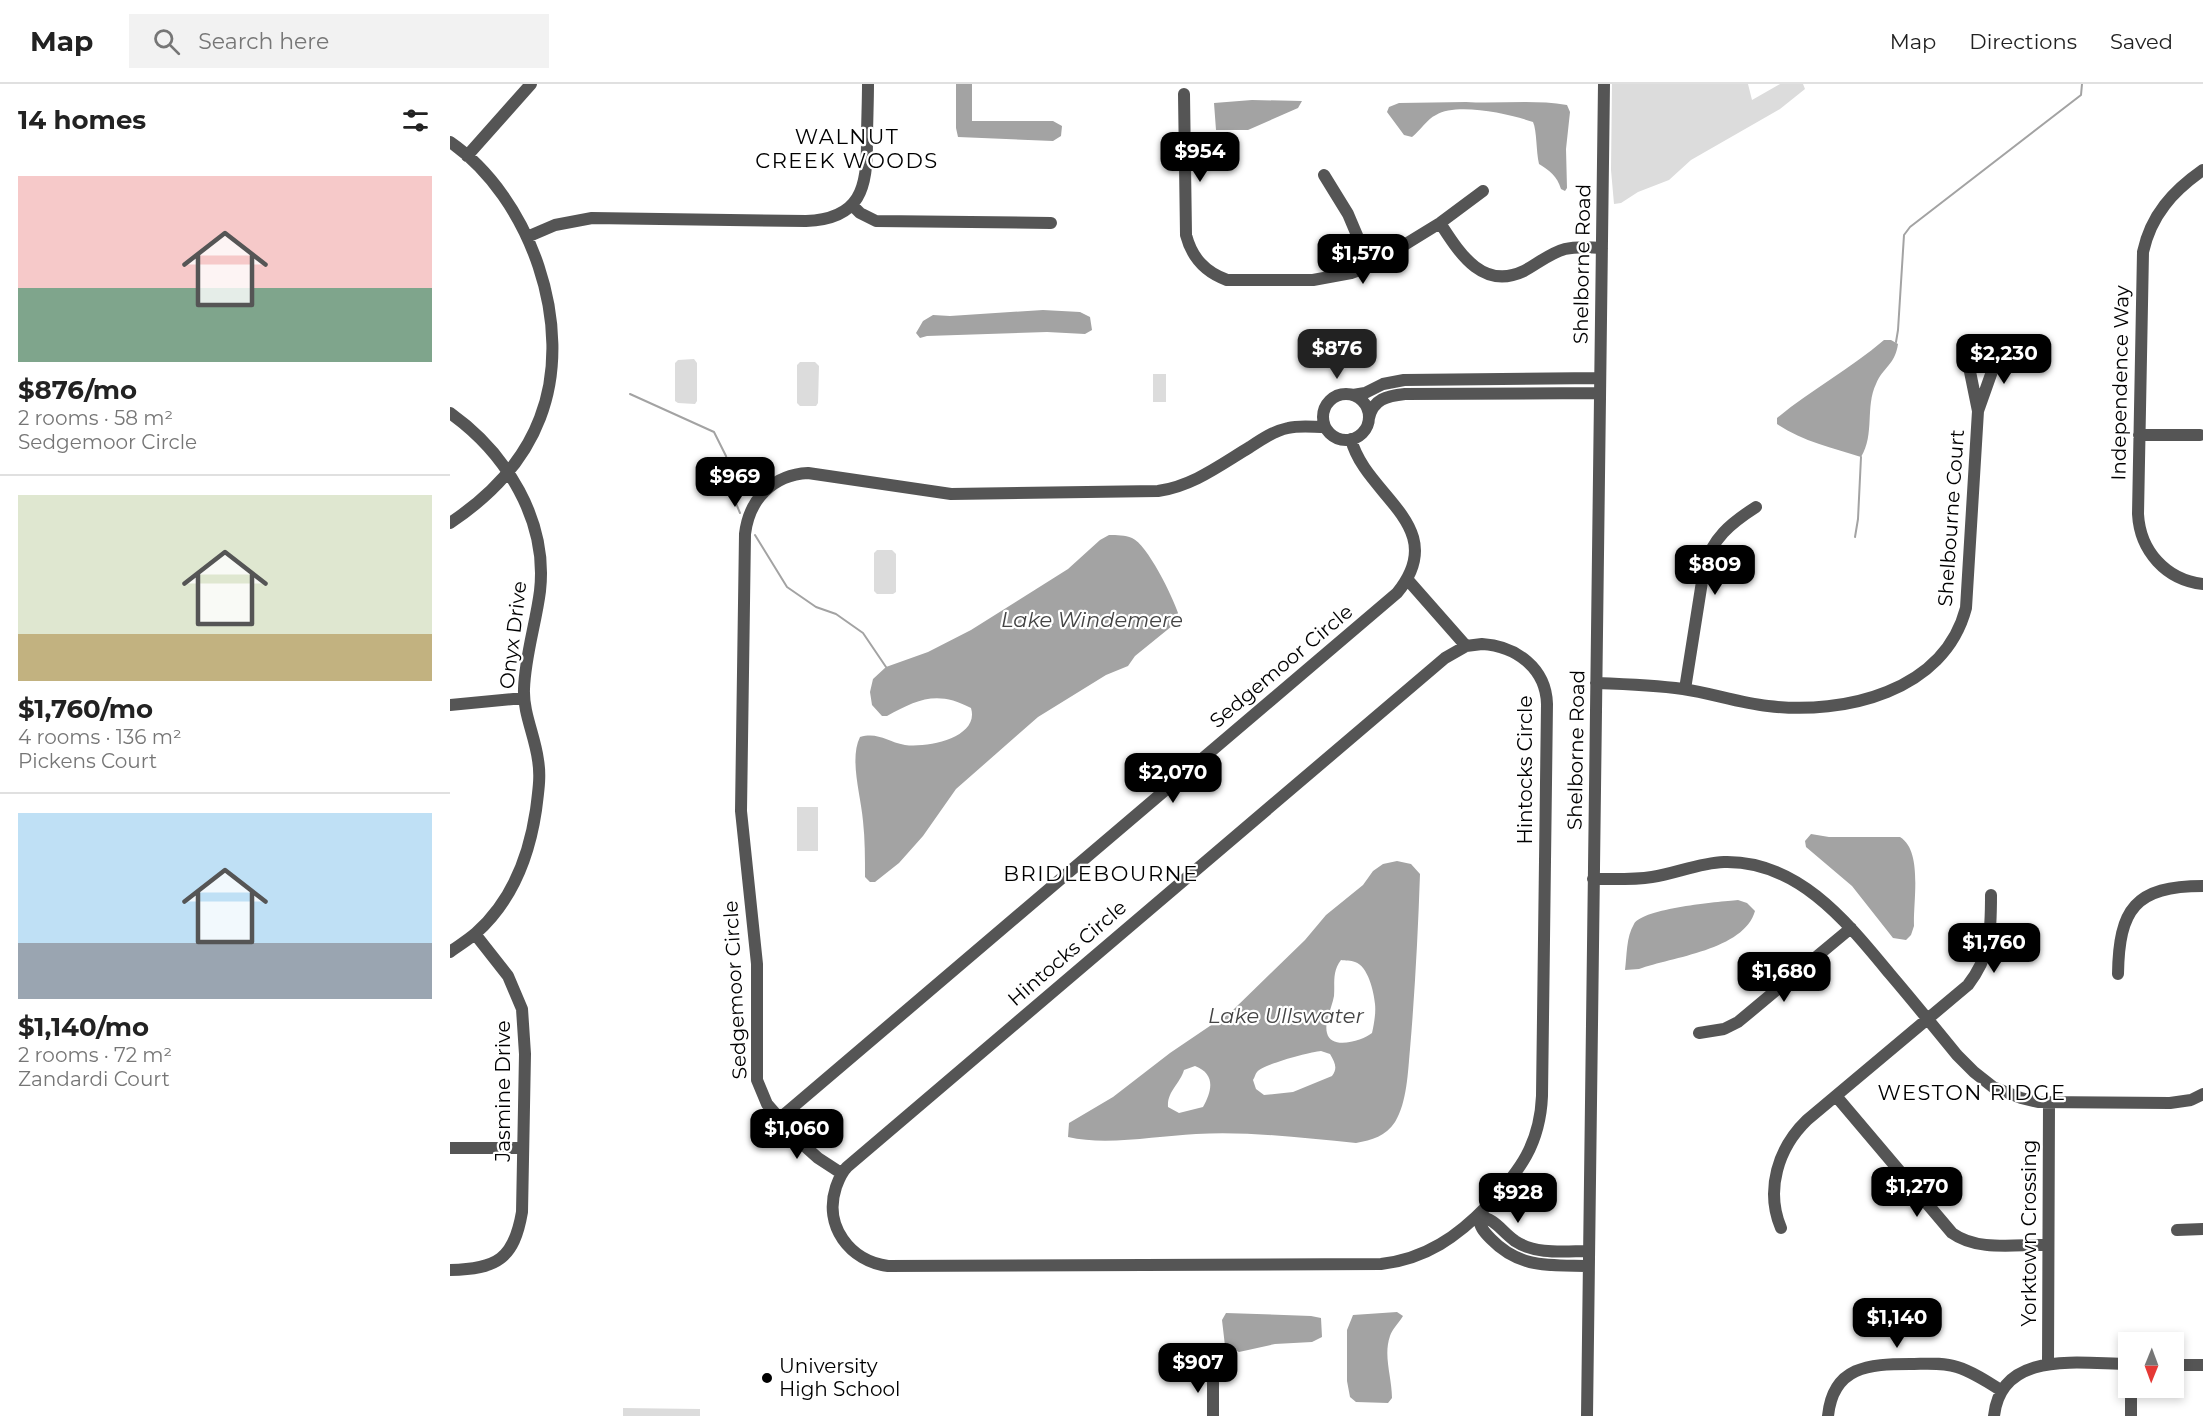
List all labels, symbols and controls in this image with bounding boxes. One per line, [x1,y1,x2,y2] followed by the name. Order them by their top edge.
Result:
[129,14,549,68] search box
[30,24,93,58] text: Map
[150,25,183,58] icon: search
[198,28,329,55] text: Search here
[1890,29,1936,54] text: Map
[1969,29,2077,54] text: Directions
[2110,29,2173,54] text: Saved
[18,104,146,136] text: 14 homes
[399,104,432,137] icon: filters
[755,124,939,173] district label: WALNUT CREEK WOODS
[1164,132,1236,183] pin: $954
[1175,139,1225,163] text: $954
[1569,184,1595,344] street label: Shelborne Road
[171,215,279,323] icon: home
[1314,234,1412,285] pin: $1,570
[1332,241,1394,265] text: $1,570
[2106,285,2134,481] street label: Independence Way
[1301,329,1373,380] pin: $876
[1955,334,2053,385] pin: $2,230
[1312,336,1362,360] text: $876
[1970,341,2038,365] text: $2,230
[18,374,137,406] text: $876/mo
[18,406,173,430] text: 2 rooms · 58 m²
[1933,429,1969,607] street label: Shelbourne Court
[18,430,197,454] text: Sedgemoor Circle
[699,457,771,508] pin: $969
[710,464,760,488] text: $969
[171,534,279,642] icon: home
[1679,545,1751,596] pin: $809
[1689,552,1741,576] text: $809
[494,580,532,690] street label: Onyx Drive
[1205,599,1357,733] street label: Sedgemoor Circle
[1001,607,1183,632] water label: Lake Windemere
[1563,670,1589,830] street label: Shelborne Road
[18,693,153,725] text: $1,760/mo
[1513,695,1537,845] street label: Hintocks Circle
[18,725,182,749] text: 4 rooms · 136 m²
[18,749,157,773] text: Pickens Court
[1124,753,1222,804] pin: $2,070
[1139,760,1207,784] text: $2,070
[171,852,279,960] icon: home
[1003,861,1199,886] district label: BRIDLEBOURNE
[1003,895,1131,1011] street label: Hintocks Circle
[718,900,752,1080] street label: Sedgemoor Circle
[1945,923,2043,974] pin: $1,760
[1962,930,2026,954] text: $1,760
[1735,952,1833,1003] pin: $1,680
[1752,959,1816,983] text: $1,680
[1208,1003,1364,1028] water label: Lake Ullswater
[18,1011,149,1043] text: $1,140/mo
[491,1020,515,1163] street label: Jasmine Drive
[18,1043,172,1067] text: 2 rooms · 72 m²
[18,1067,170,1091] text: Zandardi Court
[1878,1080,2066,1105] district label: WESTON RIDGE
[748,1109,846,1160] pin: $1,060
[764,1116,830,1140] text: $1,060
[2017,1140,2041,1326] street label: Yorktown Crossing
[1868,1167,1966,1218] pin: $1,270
[1482,1173,1554,1224] pin: $928
[1885,1174,1949,1198] text: $1,270
[1493,1180,1543,1204] text: $928
[1848,1298,1946,1349] pin: $1,140
[1867,1305,1927,1329] text: $1,140
[2118,1332,2184,1398] north arrow
[2118,1332,2184,1398] map controls
[1162,1343,1234,1394] pin: $907
[1172,1350,1224,1374] text: $907
[779,1354,901,1401] place label: University High School
[760,1371,774,1385] marker: University High School

